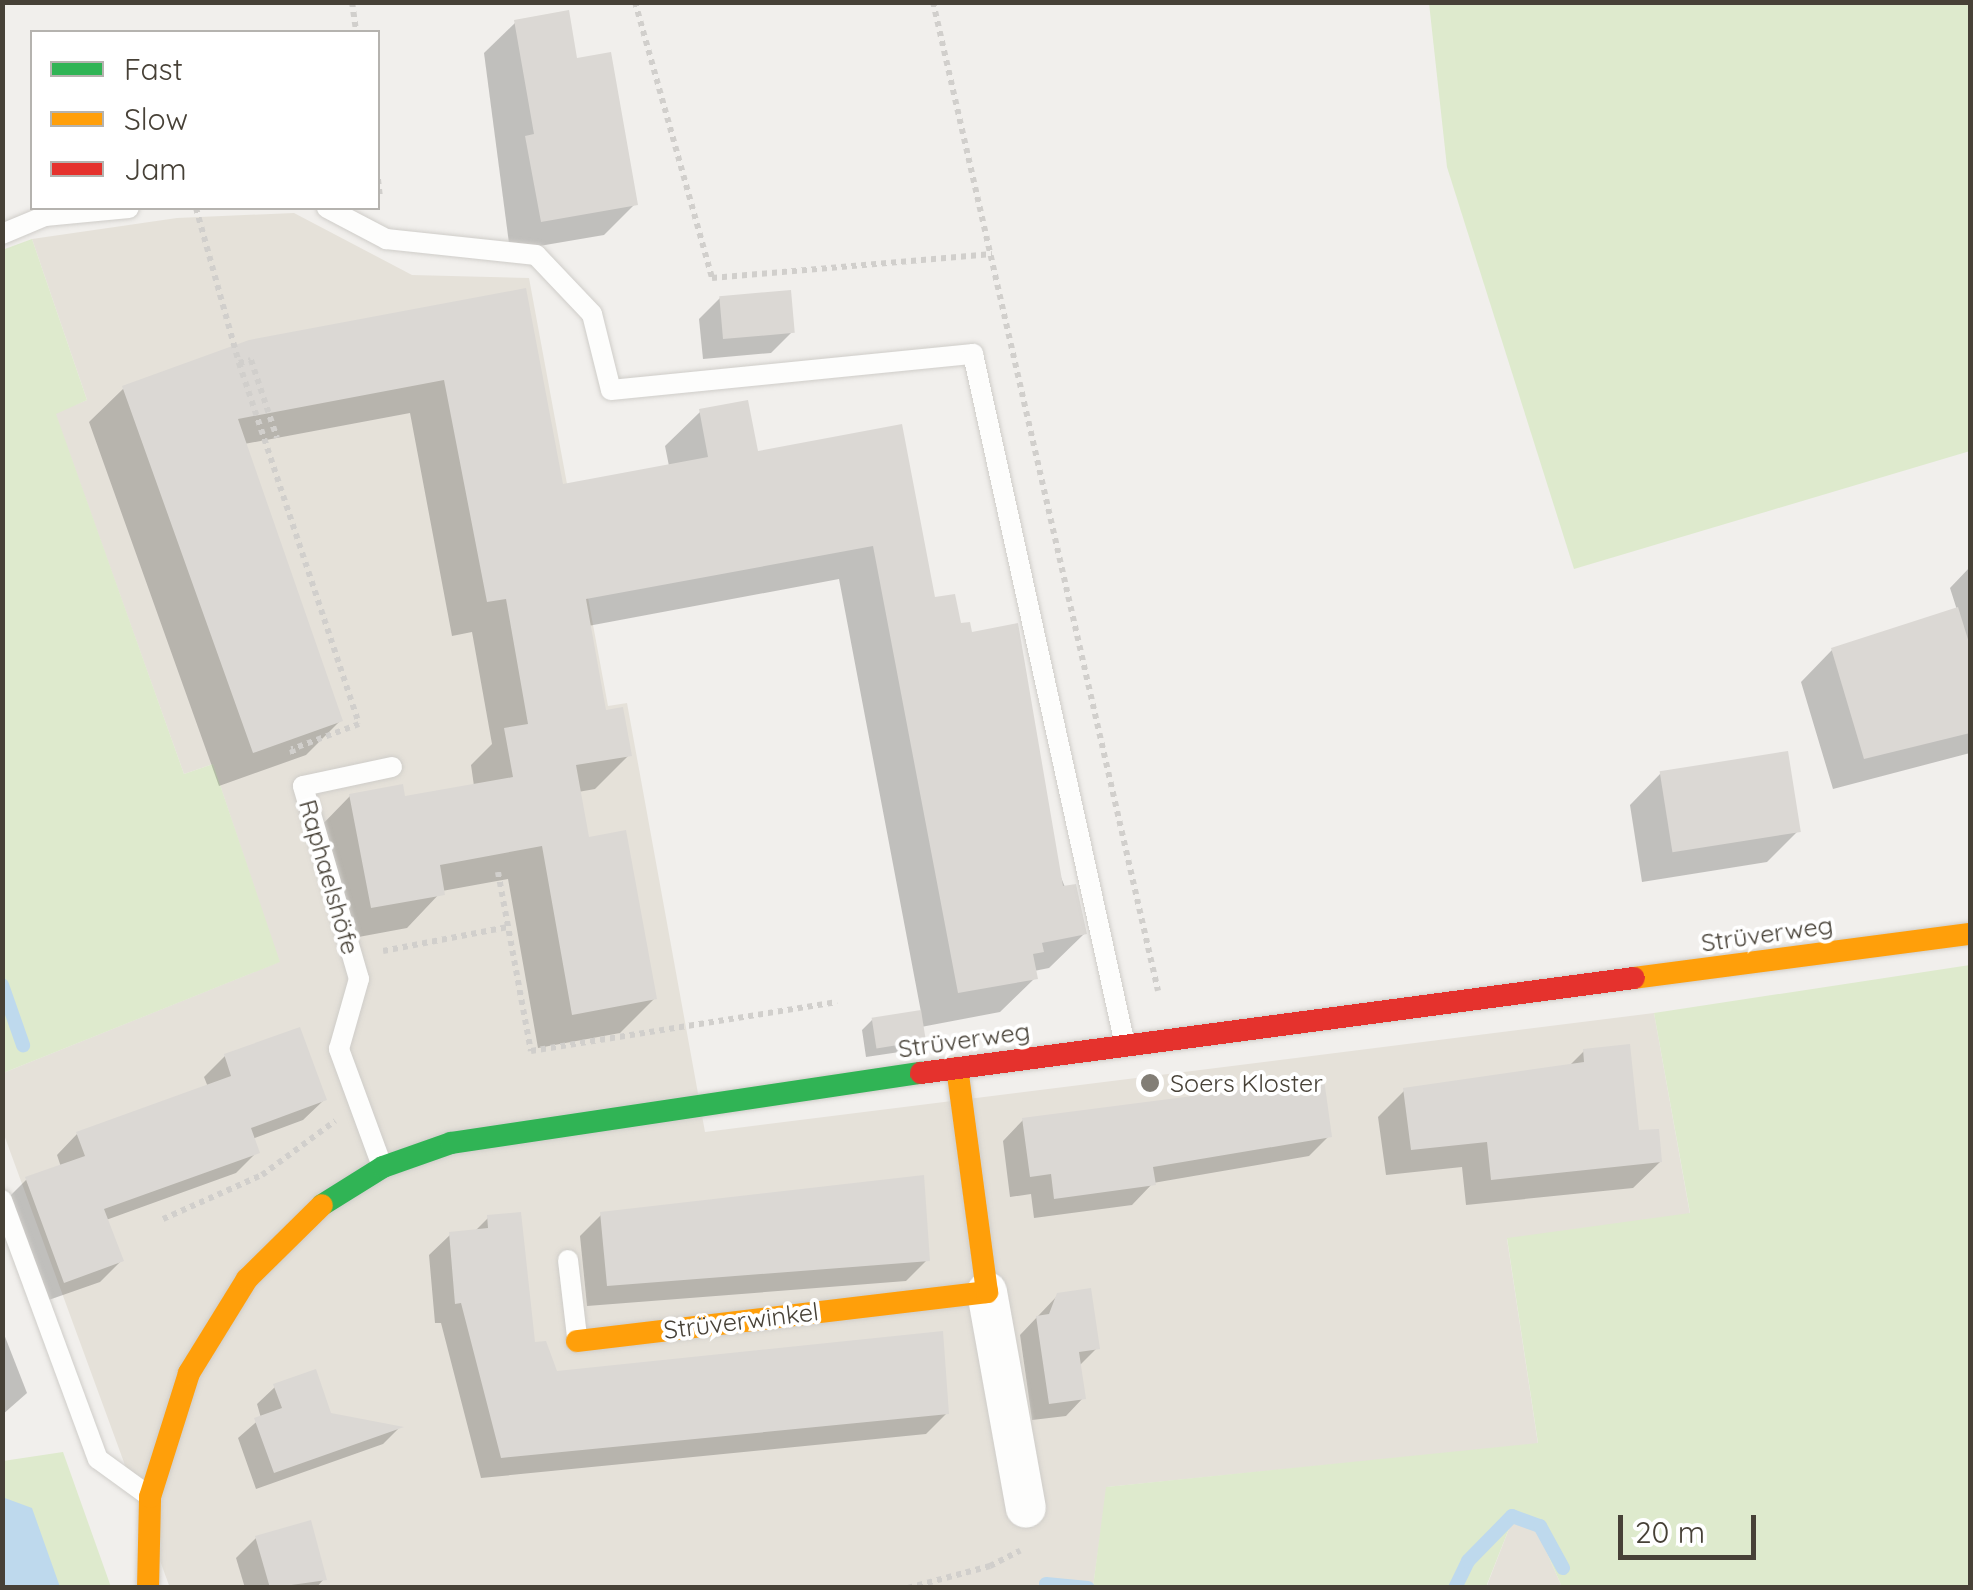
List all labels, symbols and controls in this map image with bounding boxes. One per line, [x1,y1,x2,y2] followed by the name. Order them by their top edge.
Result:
[30,30,380,210] legend
[124,50,183,88] text: Fast
[124,100,188,138] text: Slow
[124,150,187,188] text: Jam
[293,796,365,958] street label: Raphaelshöfe
[1699,910,1835,958] street label: Strüverweg
[896,1016,1032,1064] street label: Strüverweg
[1170,1068,1323,1098] place label: Soers Kloster
[1139,1072,1161,1094] marker: Soers Kloster
[662,1297,820,1345] street label: Strüverwinkel
[1623,1495,1760,1557] scale bar
[1635,1513,1705,1551] text: 20 m

